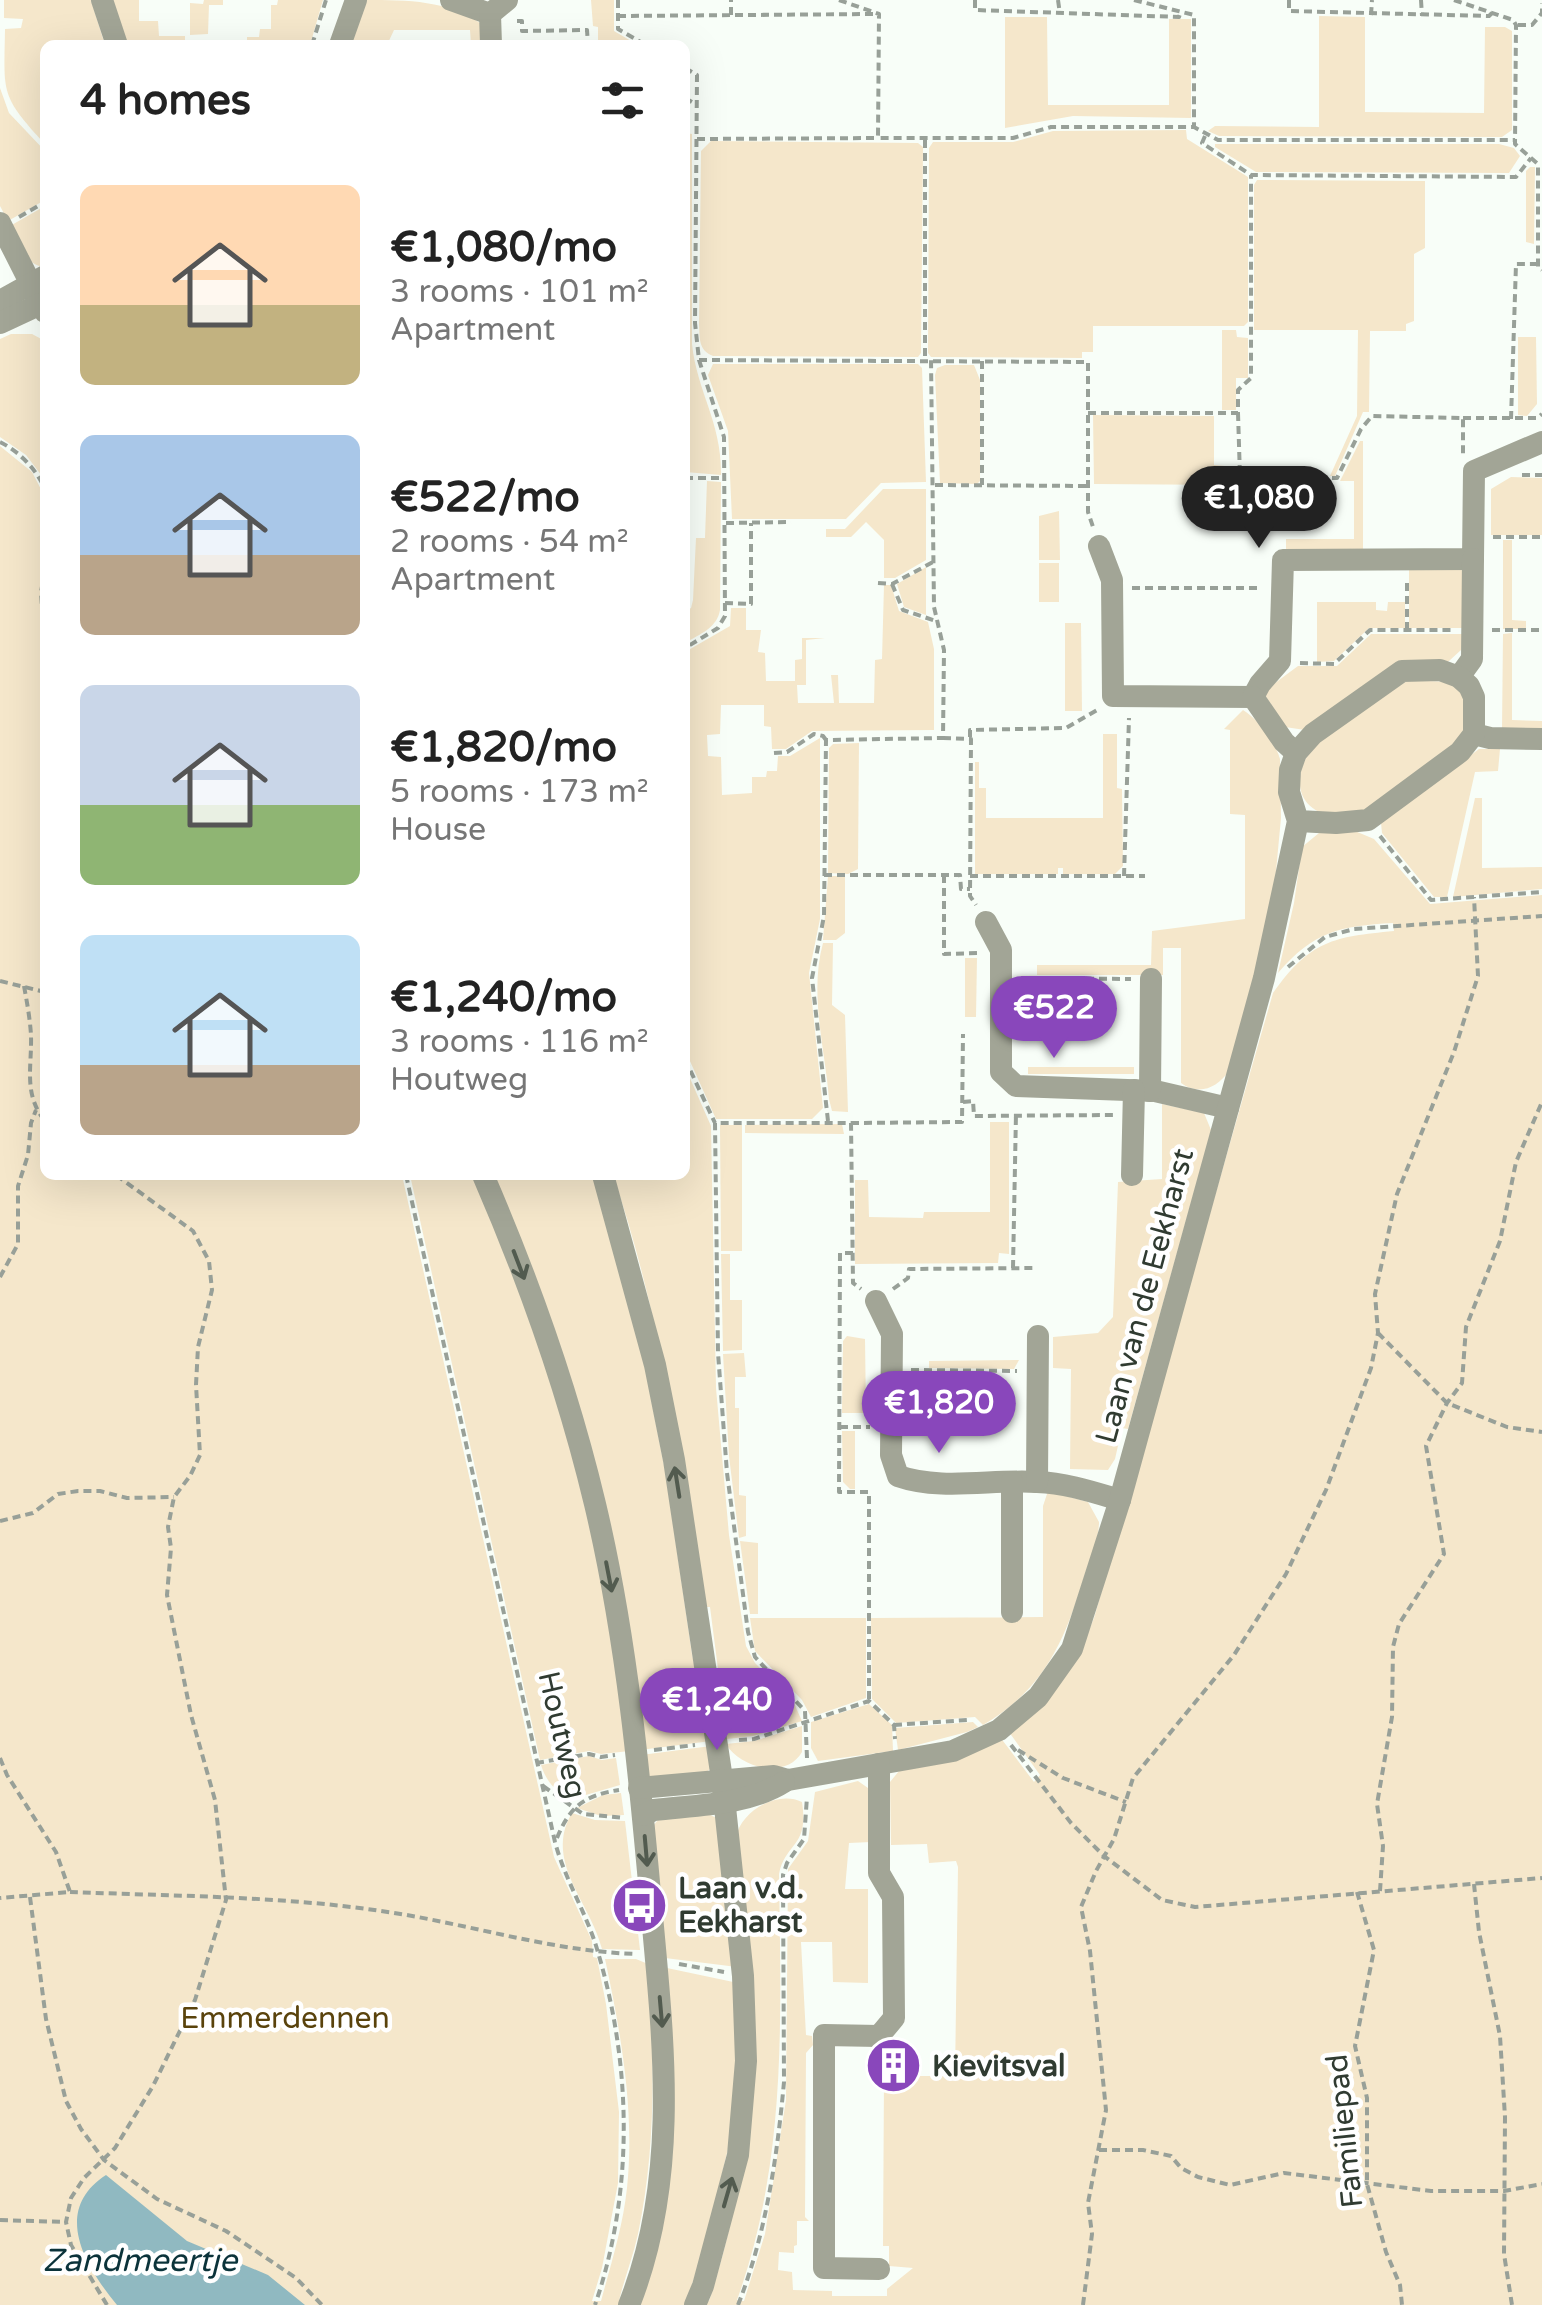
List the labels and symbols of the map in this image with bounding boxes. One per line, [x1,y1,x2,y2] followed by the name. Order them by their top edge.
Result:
[1178,466,1340,551] pin: €1,080
[995,976,1113,1061] pin: €522
[1088,1144,1202,1448] street label: Laan van de Eekharst
[512,1250,530,1280] one-way arrow
[858,1371,1020,1456] pin: €1,820
[668,1466,686,1499] one-way arrow
[601,1560,620,1592] one-way arrow
[529,1668,595,1802] street label: Houtweg
[636,1668,798,1753] pin: €1,240
[637,1834,656,1867] one-way arrow
[678,1870,804,1941] place label: Laan v.d. Eekharst
[609,1875,669,1935] bus stop icon: Laan v.d. Eekharst
[651,1995,670,2027] one-way arrow
[180,2000,390,2037] park label: Emmerdennen
[863,2036,923,2096] building icon: Kievitsval
[932,2048,1066,2085] place label: Kievitsval
[1319,2052,1371,2210] street label: Familiepad
[720,2176,738,2208] one-way arrow
[43,2242,239,2280] water label: Zandmeertje

